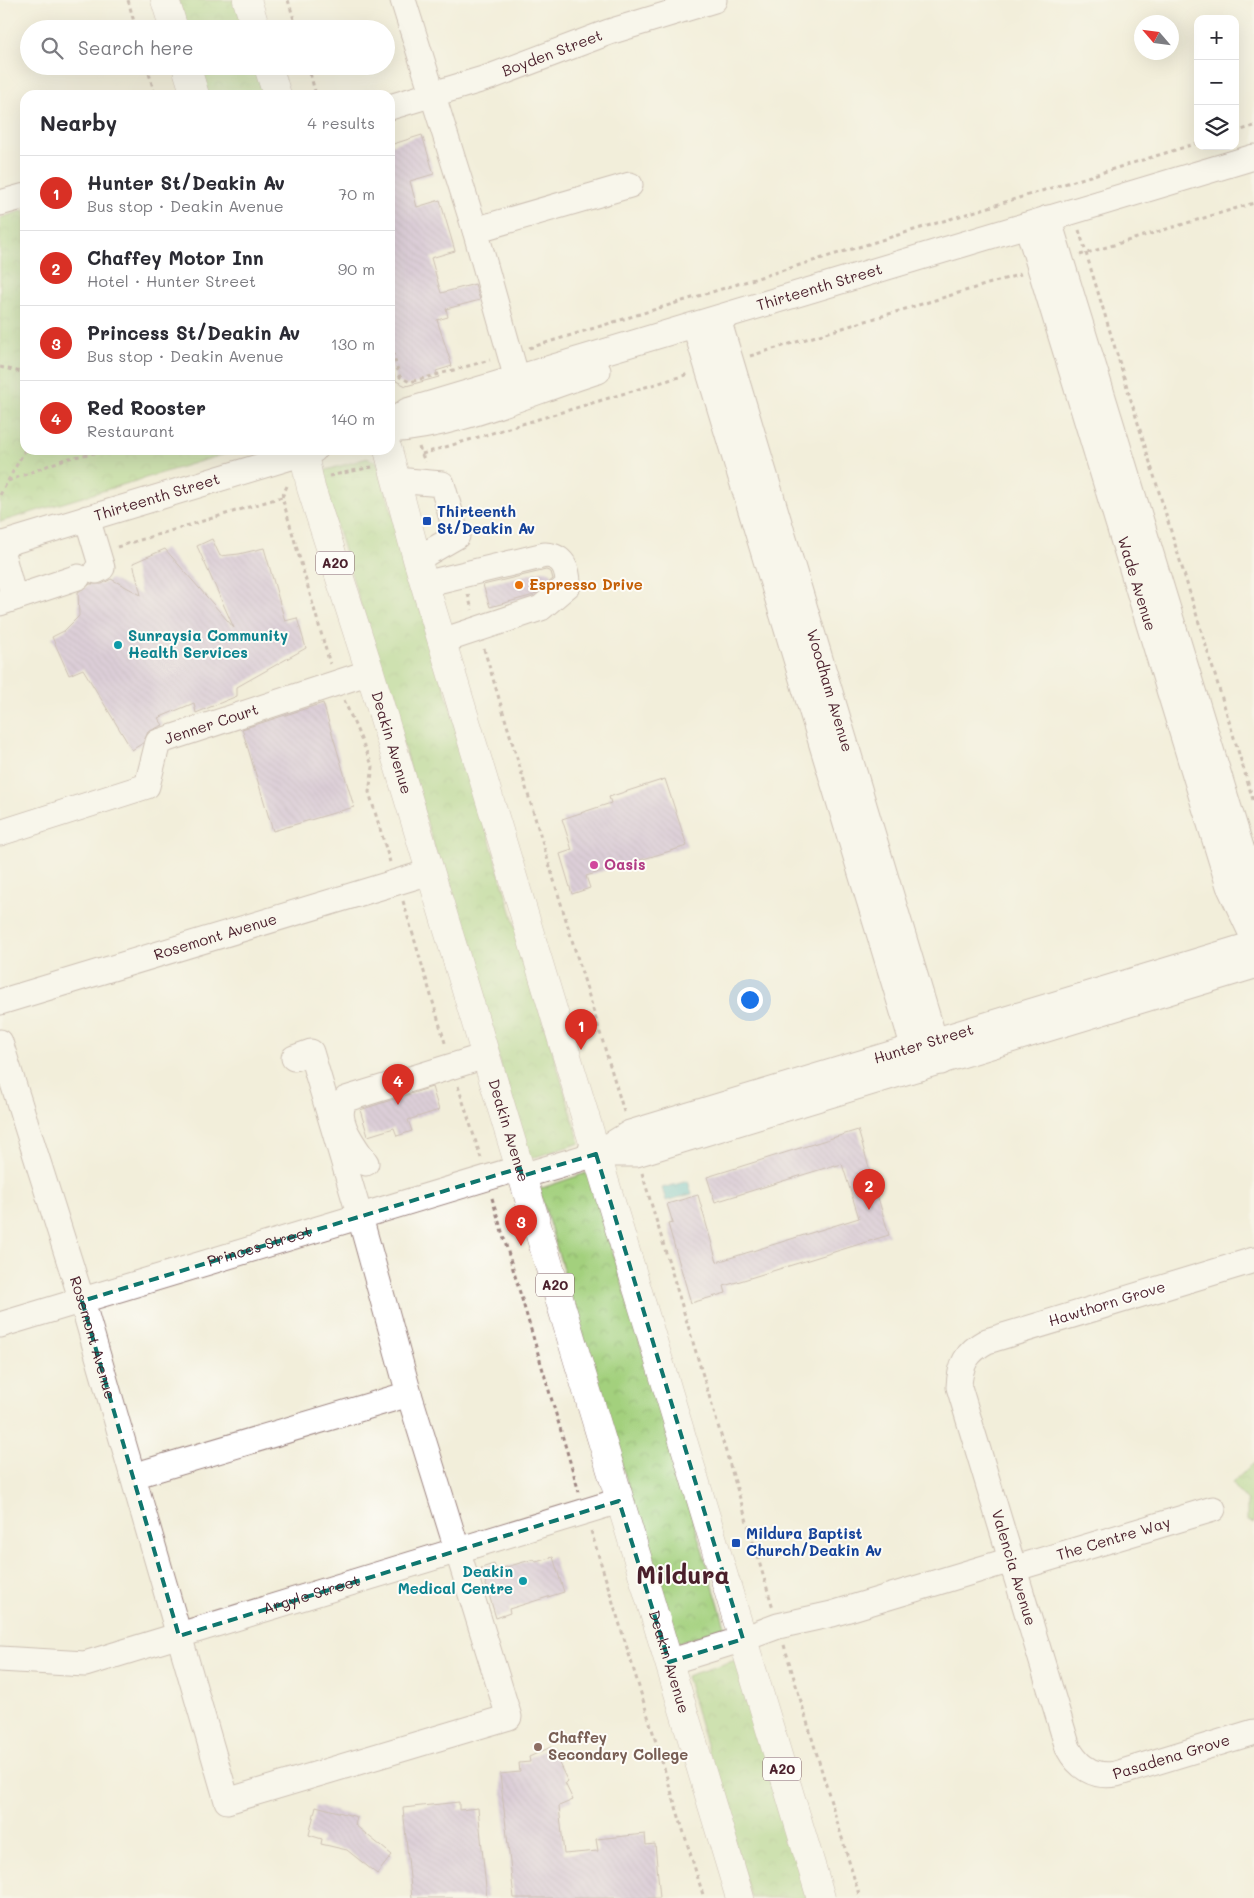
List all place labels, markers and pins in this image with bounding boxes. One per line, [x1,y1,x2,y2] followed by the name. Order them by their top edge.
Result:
[437,501,535,538] place label: Thirteenth St/Deakin Av
[421,515,433,527] marker: Thirteenth St/Deakin Av
[529,574,643,594] place label: Espresso Drive
[513,579,525,591] marker: Espresso Drive
[128,625,288,662] place label: Sunraysia Community Health Services
[112,639,124,651] marker: Sunraysia Community Health Services
[604,854,646,874] place label: Oasis
[588,859,600,871] marker: Oasis
[565,1009,597,1050] pin: 1
[382,1064,414,1105] pin: 4
[853,1169,885,1210] pin: 2
[505,1205,537,1246] pin: 3
[746,1523,882,1560] place label: Mildura Baptist Church/Deakin Av
[730,1537,742,1549] marker: Mildura Baptist Church/Deakin Av
[398,1561,513,1598] place label: Deakin Medical Centre
[517,1575,529,1587] marker: Deakin Medical Centre
[548,1727,688,1764] place label: Chaffey Secondary College
[532,1741,544,1753] marker: Chaffey Secondary College

